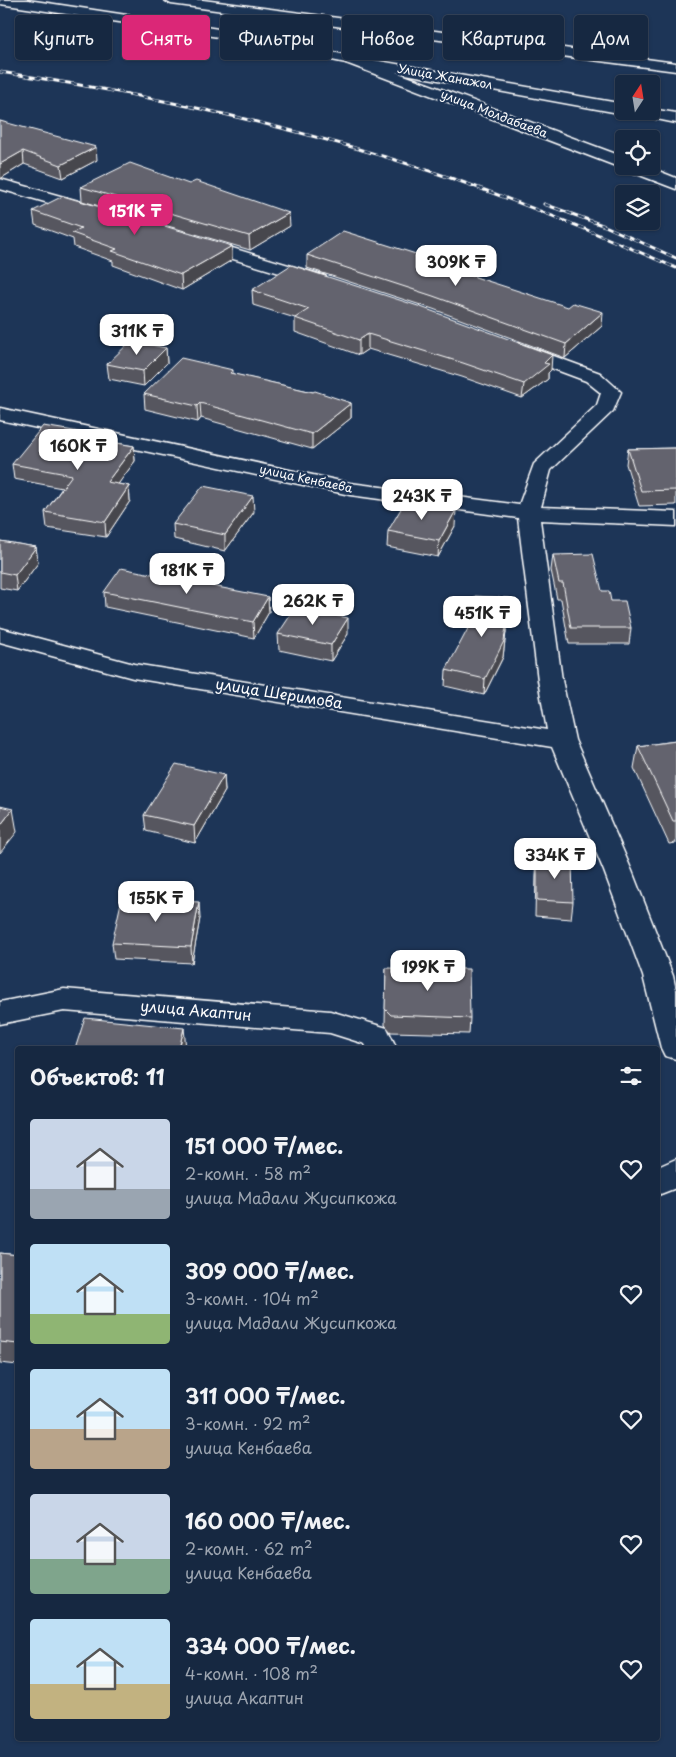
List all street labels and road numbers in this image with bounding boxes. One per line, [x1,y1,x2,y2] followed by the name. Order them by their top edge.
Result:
[396,59,494,93] street label: Улица Жанажол
[438,84,551,142] street label: улица Молдабаева
[258,459,355,497] street label: улица Кенбаева
[214,671,345,714] street label: улица Шеримова
[140,993,253,1026] street label: улица Акаптин

